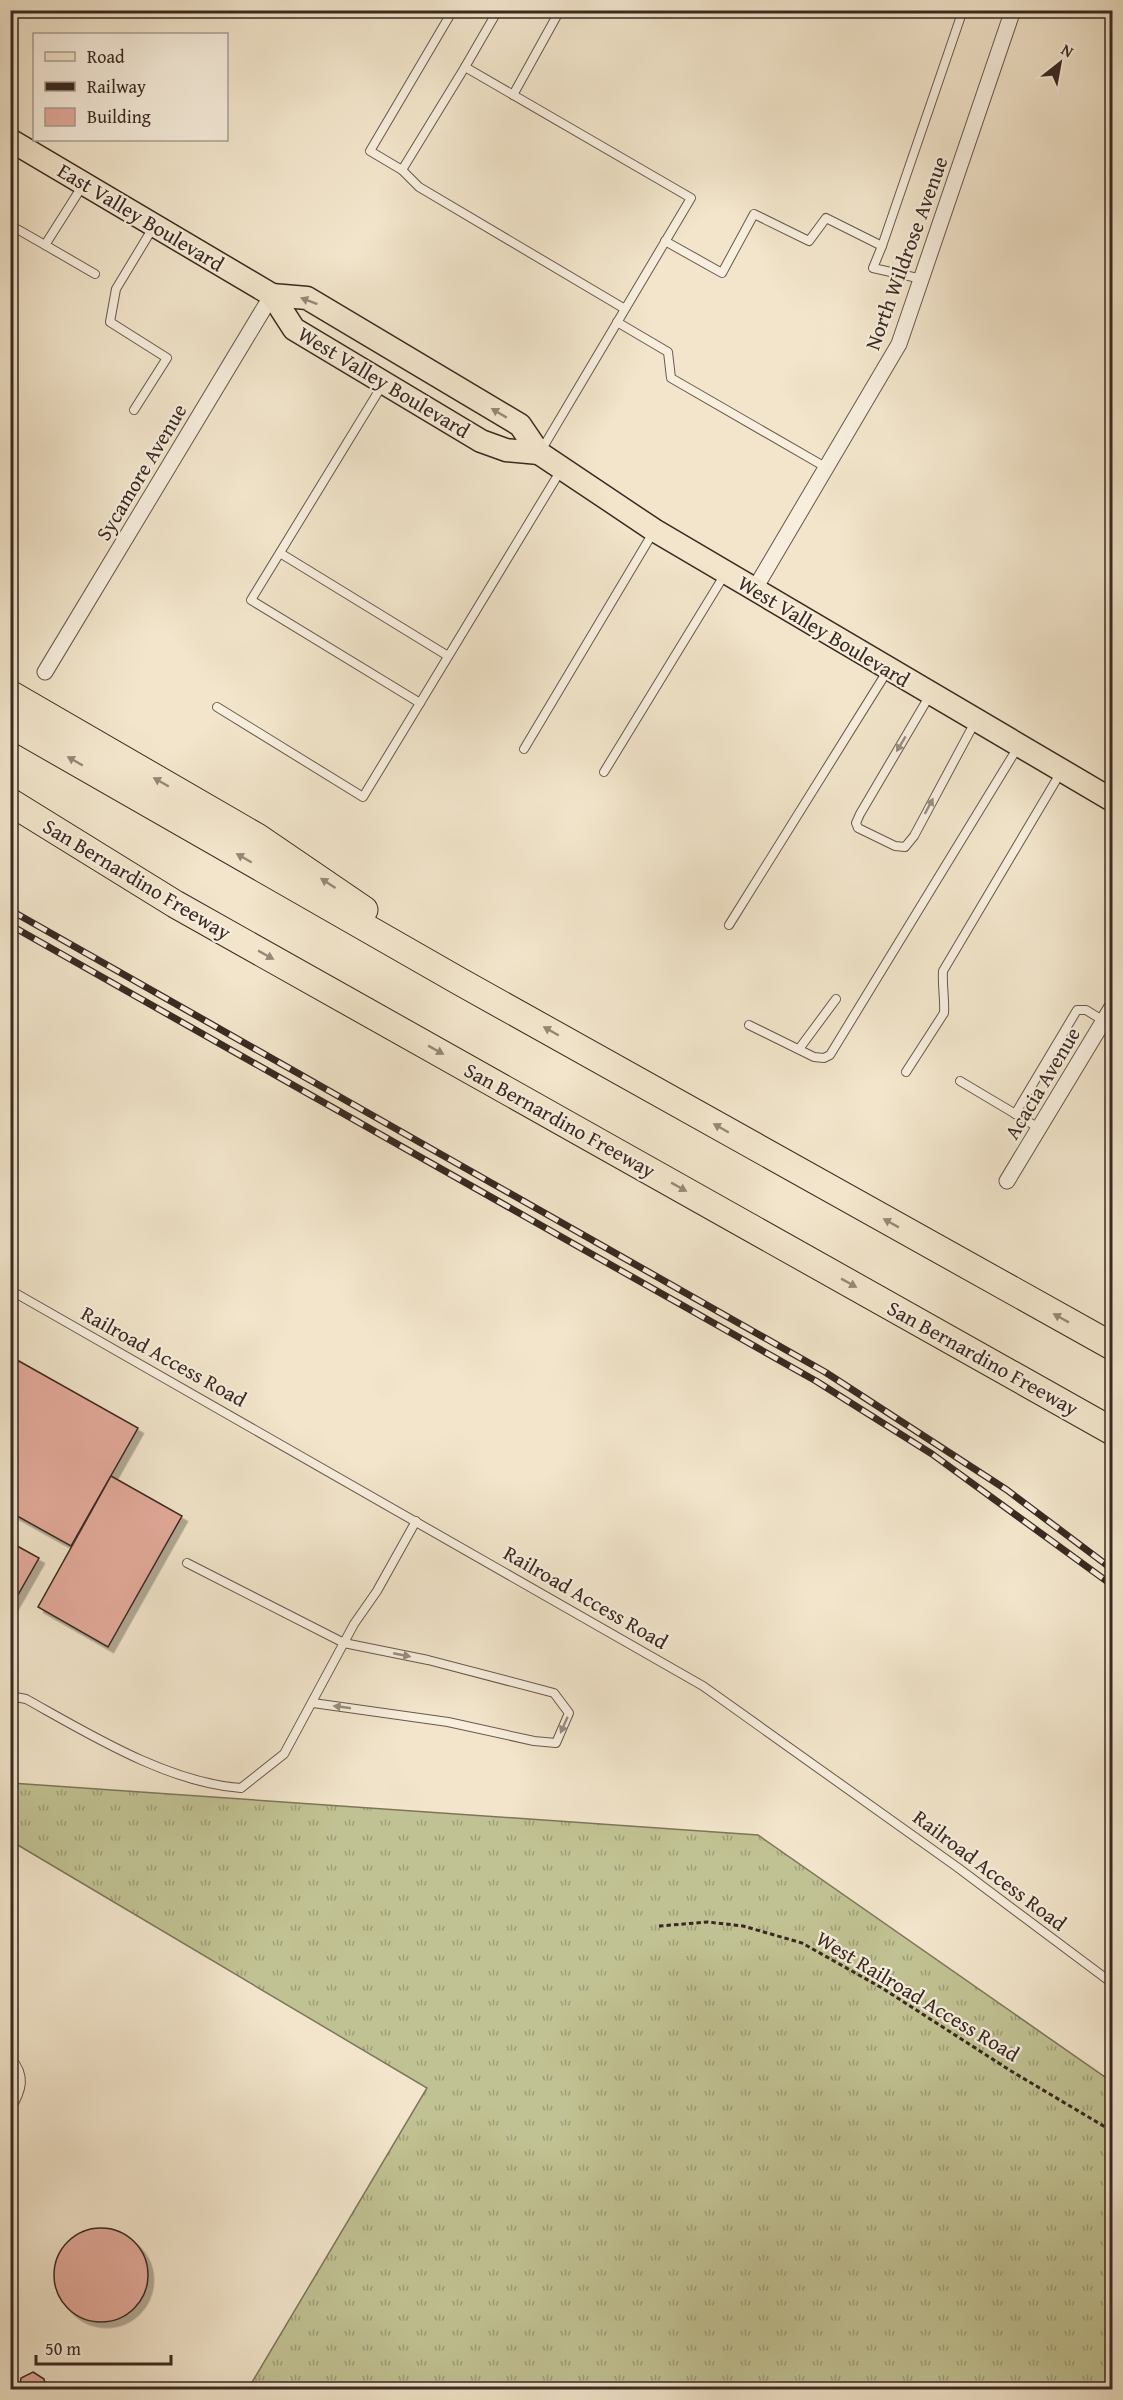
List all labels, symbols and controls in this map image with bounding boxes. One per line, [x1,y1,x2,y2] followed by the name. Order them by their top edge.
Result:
[33,33,228,141] legend
[1030,33,1090,93] north arrow
[1057,37,1079,63] text: N
[87,43,125,70] text: Road
[87,73,146,100] text: Railway
[87,103,151,130] text: Building
[857,152,956,354] street label: North Wildrose Avenue
[52,155,231,279] street label: East Valley Boulevard
[299,296,317,306] one-way arrow
[292,318,477,446] street label: West Valley Boulevard
[88,397,194,546] street label: Sycamore Avenue
[491,407,507,418] one-way arrow
[732,567,917,695] street label: West Valley Boulevard
[896,736,906,753] one-way arrow
[67,756,83,767] one-way arrow
[153,777,169,788] one-way arrow
[924,798,934,815] one-way arrow
[37,810,237,948] street label: San Bernardino Freeway
[236,852,252,863] one-way arrow
[320,878,336,889] one-way arrow
[258,950,275,960] one-way arrow
[996,1021,1088,1145] street label: Acacia Avenue
[543,1026,560,1036] one-way arrow
[428,1045,445,1055] one-way arrow
[459,1054,662,1186] street label: San Bernardino Freeway
[712,1123,729,1133] one-way arrow
[671,1182,688,1192] one-way arrow
[882,1218,899,1228] one-way arrow
[841,1278,858,1288] one-way arrow
[882,1292,1085,1424] street label: San Bernardino Freeway
[76,1298,253,1415] street label: Railroad Access Road
[1053,1313,1070,1323] one-way arrow
[498,1537,675,1657] street label: Railroad Access Road
[392,1651,411,1660] one-way arrow
[333,1702,352,1711] one-way arrow
[559,1716,569,1734] one-way arrow
[907,1802,1074,1939] street label: Railroad Access Road
[810,1923,1026,2070] street label: West Railroad Access Road
[36,2328,171,2366] scale bar
[45,2335,81,2362] text: 50 m

